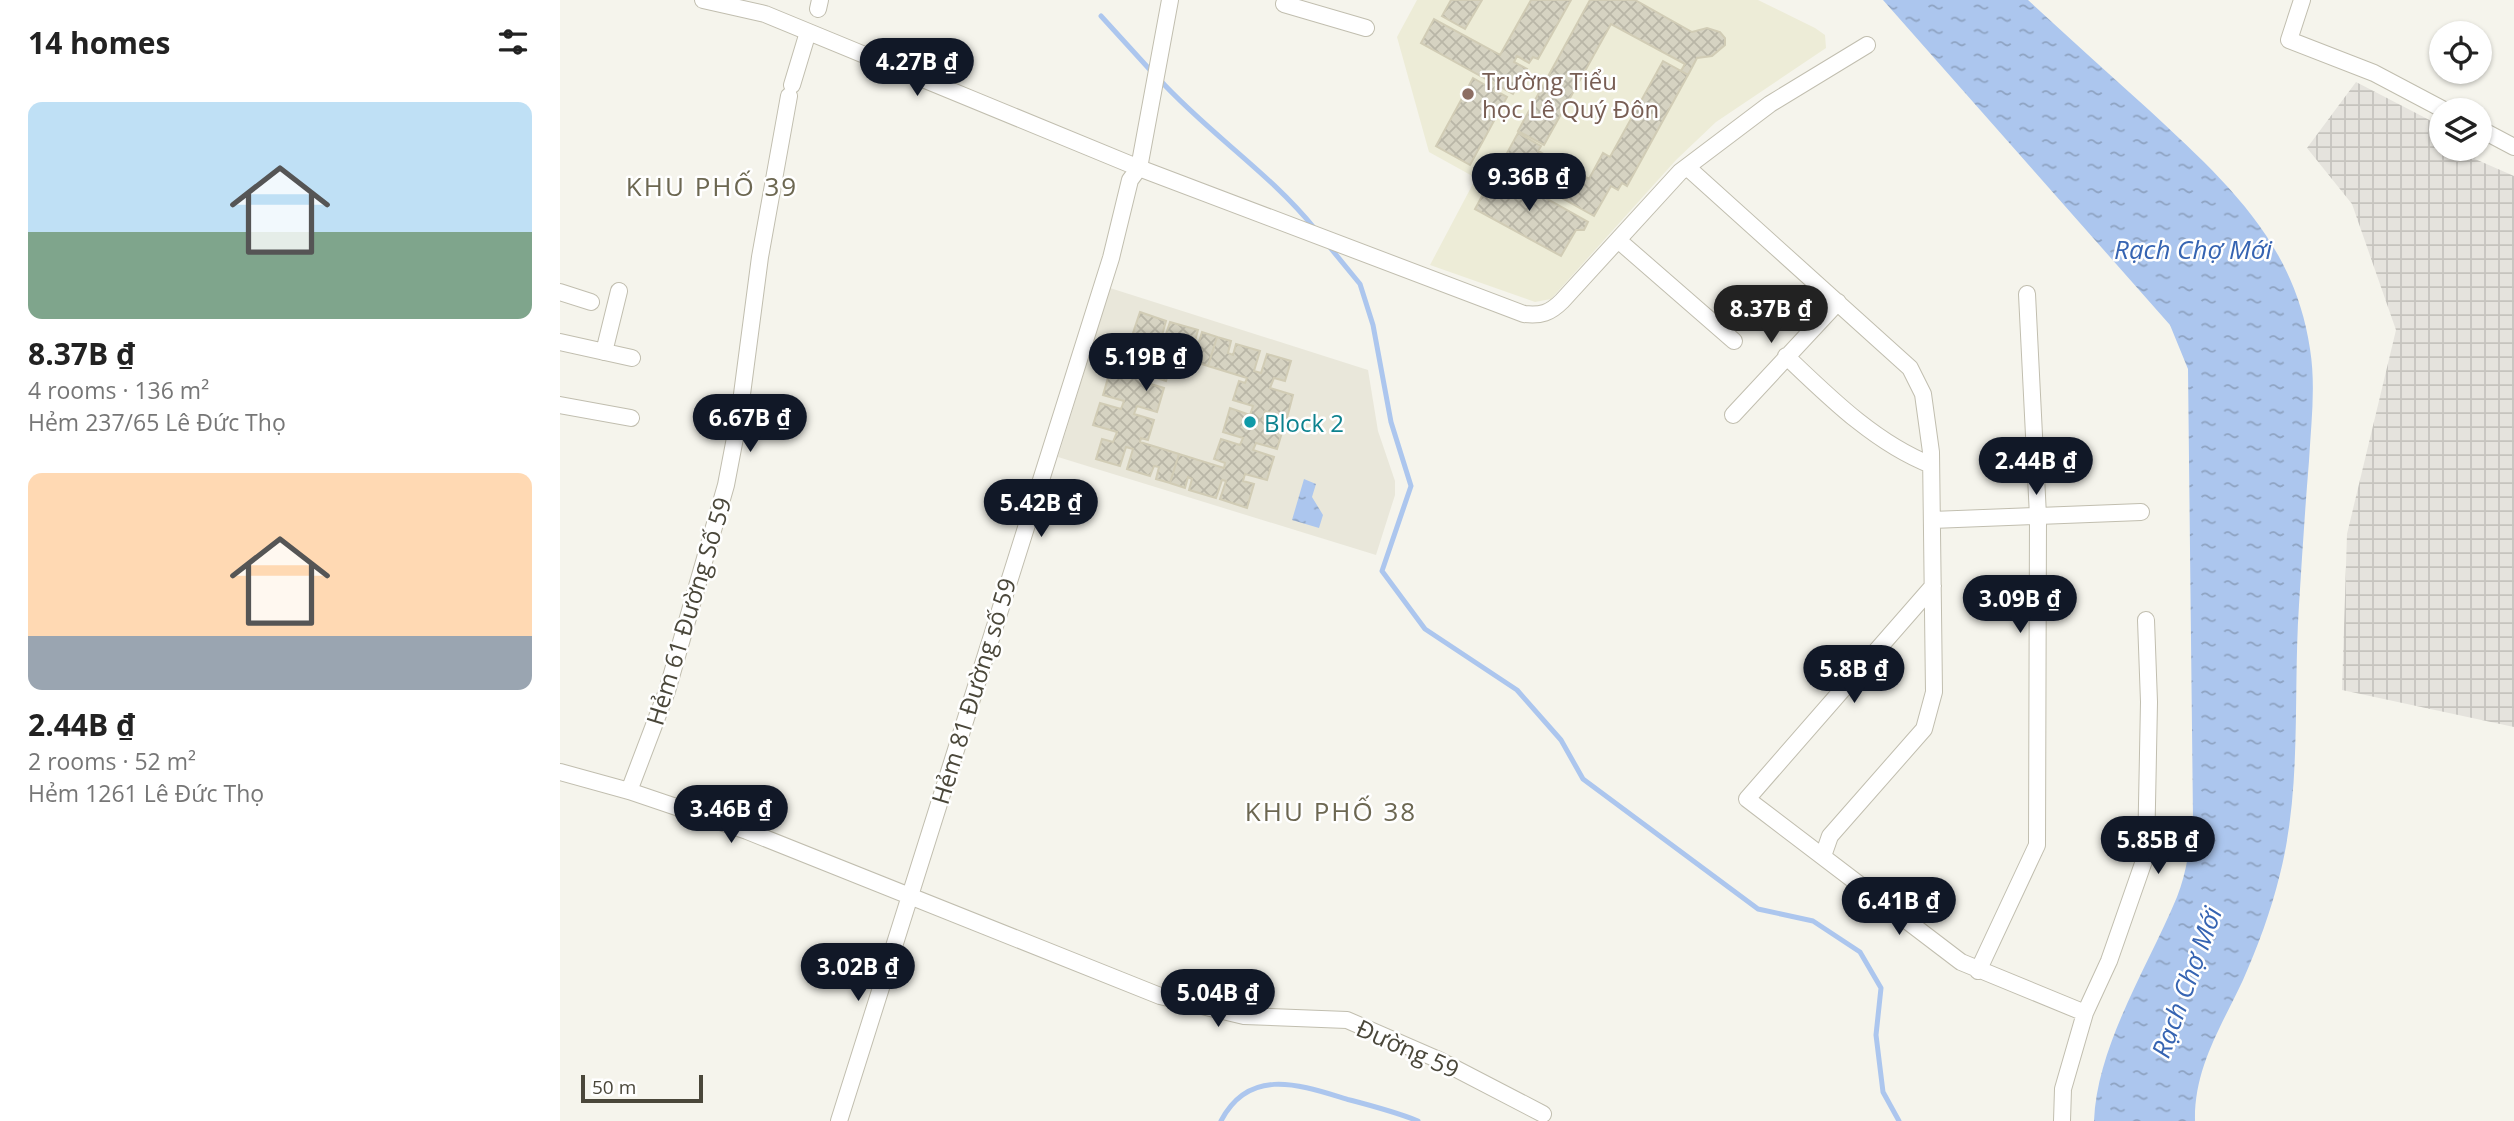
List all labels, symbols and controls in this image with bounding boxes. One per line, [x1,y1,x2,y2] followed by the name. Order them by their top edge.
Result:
[2429,21,2492,161] map controls
[2429,21,2492,84] button: locate
[28,22,171,63] text: 14 homes
[494,23,532,61] icon: filters
[852,38,982,98] pin: 4.27B ₫
[876,45,958,77] text: 4.27B ₫
[1482,64,1659,125] place label: Trường Tiểu học Lê Quý Đôn
[1460,86,1476,102] marker: Trường Tiểu học Lê Quý Đôn
[2429,98,2492,161] button: layers
[217,147,343,273] icon: home
[1464,154,1594,213] pin: 9.36B ₫
[1488,160,1570,192] text: 9.36B ₫
[626,168,798,204] district label: KHU PHỐ 39
[2114,231,2272,267] water label: Rạch Chợ Mới
[1706,286,1836,345] pin: 8.37B ₫
[1730,292,1812,324] text: 8.37B ₫
[28,333,135,374] text: 8.37B ₫
[1081,334,1211,393] pin: 5.19B ₫
[1105,340,1187,372] text: 5.19B ₫
[28,374,209,406] text: 4 rooms · 136 m²
[685,394,815,454] pin: 6.67B ₫
[709,401,791,433] text: 6.67B ₫
[28,406,286,438] text: Hẻm 237/65 Lê Đức Thọ
[1264,406,1344,439] place label: Block 2
[1242,414,1258,430] marker: Block 2
[1971,438,2101,497] pin: 2.44B ₫
[1995,444,2077,476] text: 2.44B ₫
[976,480,1106,539] pin: 5.42B ₫
[1000,486,1082,518] text: 5.42B ₫
[638,493,738,729] street label: Hẻm 61 Đường Số 59
[217,518,343,644] icon: home
[923,574,1023,808] street label: Hẻm 81 Đường số 59
[1955,576,2085,635] pin: 3.09B ₫
[1979,582,2061,614] text: 3.09B ₫
[1797,646,1911,705] pin: 5.8B ₫
[1819,652,1889,684] text: 5.8B ₫
[28,704,135,745] text: 2.44B ₫
[28,745,196,777] text: 2 rooms · 52 m²
[28,777,264,809] text: Hẻm 1261 Lê Đức Thọ
[666,786,796,845] pin: 3.46B ₫
[690,792,772,824] text: 3.46B ₫
[1245,793,1417,829] district label: KHU PHỐ 38
[2093,816,2223,876] pin: 5.85B ₫
[2117,823,2199,855] text: 5.85B ₫
[1834,878,1964,937] pin: 6.41B ₫
[1858,884,1940,916] text: 6.41B ₫
[2142,901,2230,1062] water label: Rạch Chợ Mới
[793,944,923,1003] pin: 3.02B ₫
[817,950,899,982] text: 3.02B ₫
[1153,970,1283,1029] pin: 5.04B ₫
[1177,976,1259,1008] text: 5.04B ₫
[1351,1011,1465,1085] street label: Đường 59
[581,1072,704,1104] scale bar
[592,1074,636,1100] text: 50 m

